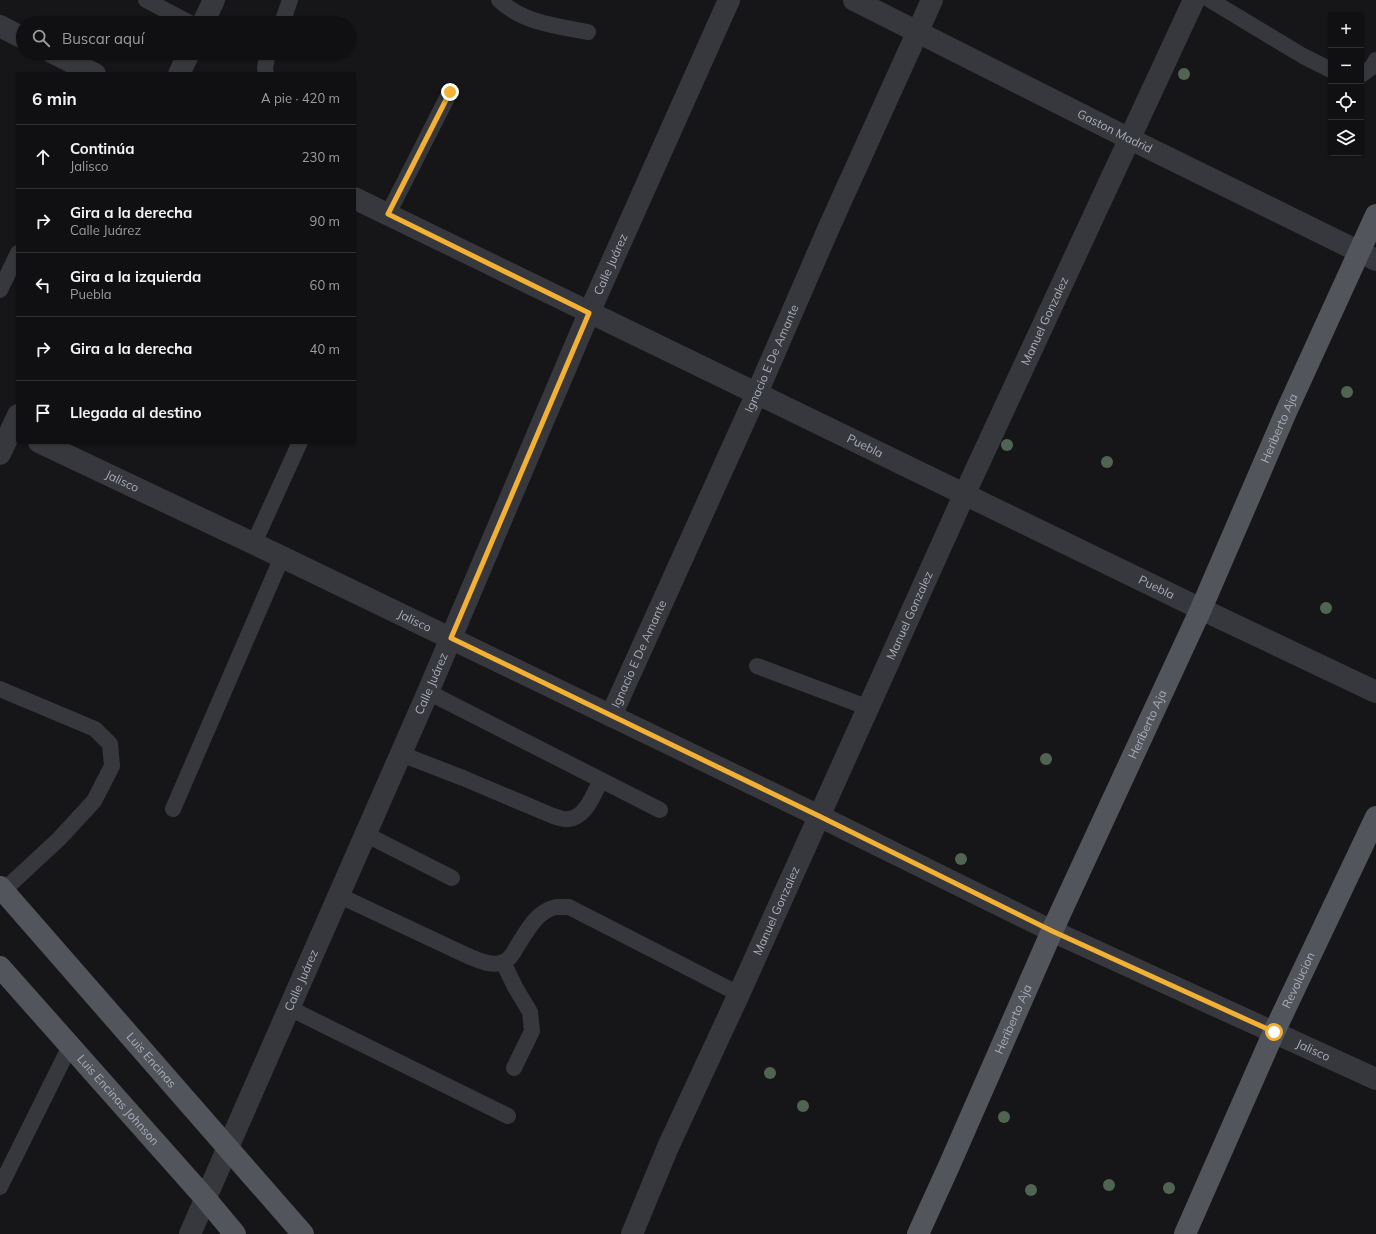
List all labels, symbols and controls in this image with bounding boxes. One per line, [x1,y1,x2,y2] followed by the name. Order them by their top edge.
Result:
[1328,12,1364,156] map controls
[1328,12,1364,48] button: +
[16,16,356,60] search box
[30,27,52,49] icon: search
[62,29,144,48] text: Buscar aquí
[1328,48,1364,84] button: −
[441,83,459,101] route end
[1328,84,1364,120] button: locate
[32,88,77,109] text: 6 min
[261,90,340,106] text: A pie · 420 m
[1075,106,1155,156] street label: Gaston Madrid
[1328,120,1364,156] button: layers
[70,139,135,158] text: Continúa
[32,146,54,168] icon: ahead
[302,149,340,165] text: 230 m
[70,158,108,174] text: Jalisco
[70,203,192,222] text: Gira a la derecha
[32,210,54,232] icon: right
[310,213,340,229] text: 90 m
[70,222,141,238] text: Calle Juárez
[590,231,631,297] street label: Calle Juárez
[70,267,201,286] text: Gira a la izquierda
[32,274,54,296] icon: left
[1017,274,1071,367] street label: Manuel Gonzalez
[310,277,340,293] text: 60 m
[70,286,112,302] text: Puebla
[741,302,802,415] street label: Ignacio E De Amante
[32,338,54,360] icon: right
[70,339,192,358] text: Gira a la derecha
[310,341,340,357] text: 40 m
[1257,391,1300,465] street label: Heriberto Aja
[32,402,54,424] icon: arrive
[70,403,202,422] text: Llegada al destino
[845,430,886,461] street label: Puebla
[103,467,142,495] street label: Jalisco
[883,569,936,662] street label: Manuel Gonzalez
[1136,572,1177,602] street label: Puebla
[608,598,669,710] street label: Ignacio E De Amante
[396,606,434,635] street label: Jalisco
[411,650,451,717] street label: Calle Juárez
[1125,687,1170,761] street label: Heriberto Aja
[750,864,803,957] street label: Manuel Gonzalez
[281,947,321,1013] street label: Calle Juárez
[1278,950,1318,1011] street label: Revolucion
[991,982,1035,1056] street label: Heriberto Aja
[1265,1023,1283,1041] route start
[123,1029,180,1091] street label: Luis Encinas
[1294,1036,1333,1064] street label: Jalisco
[74,1051,163,1148] street label: Luis Encinas Johnson

